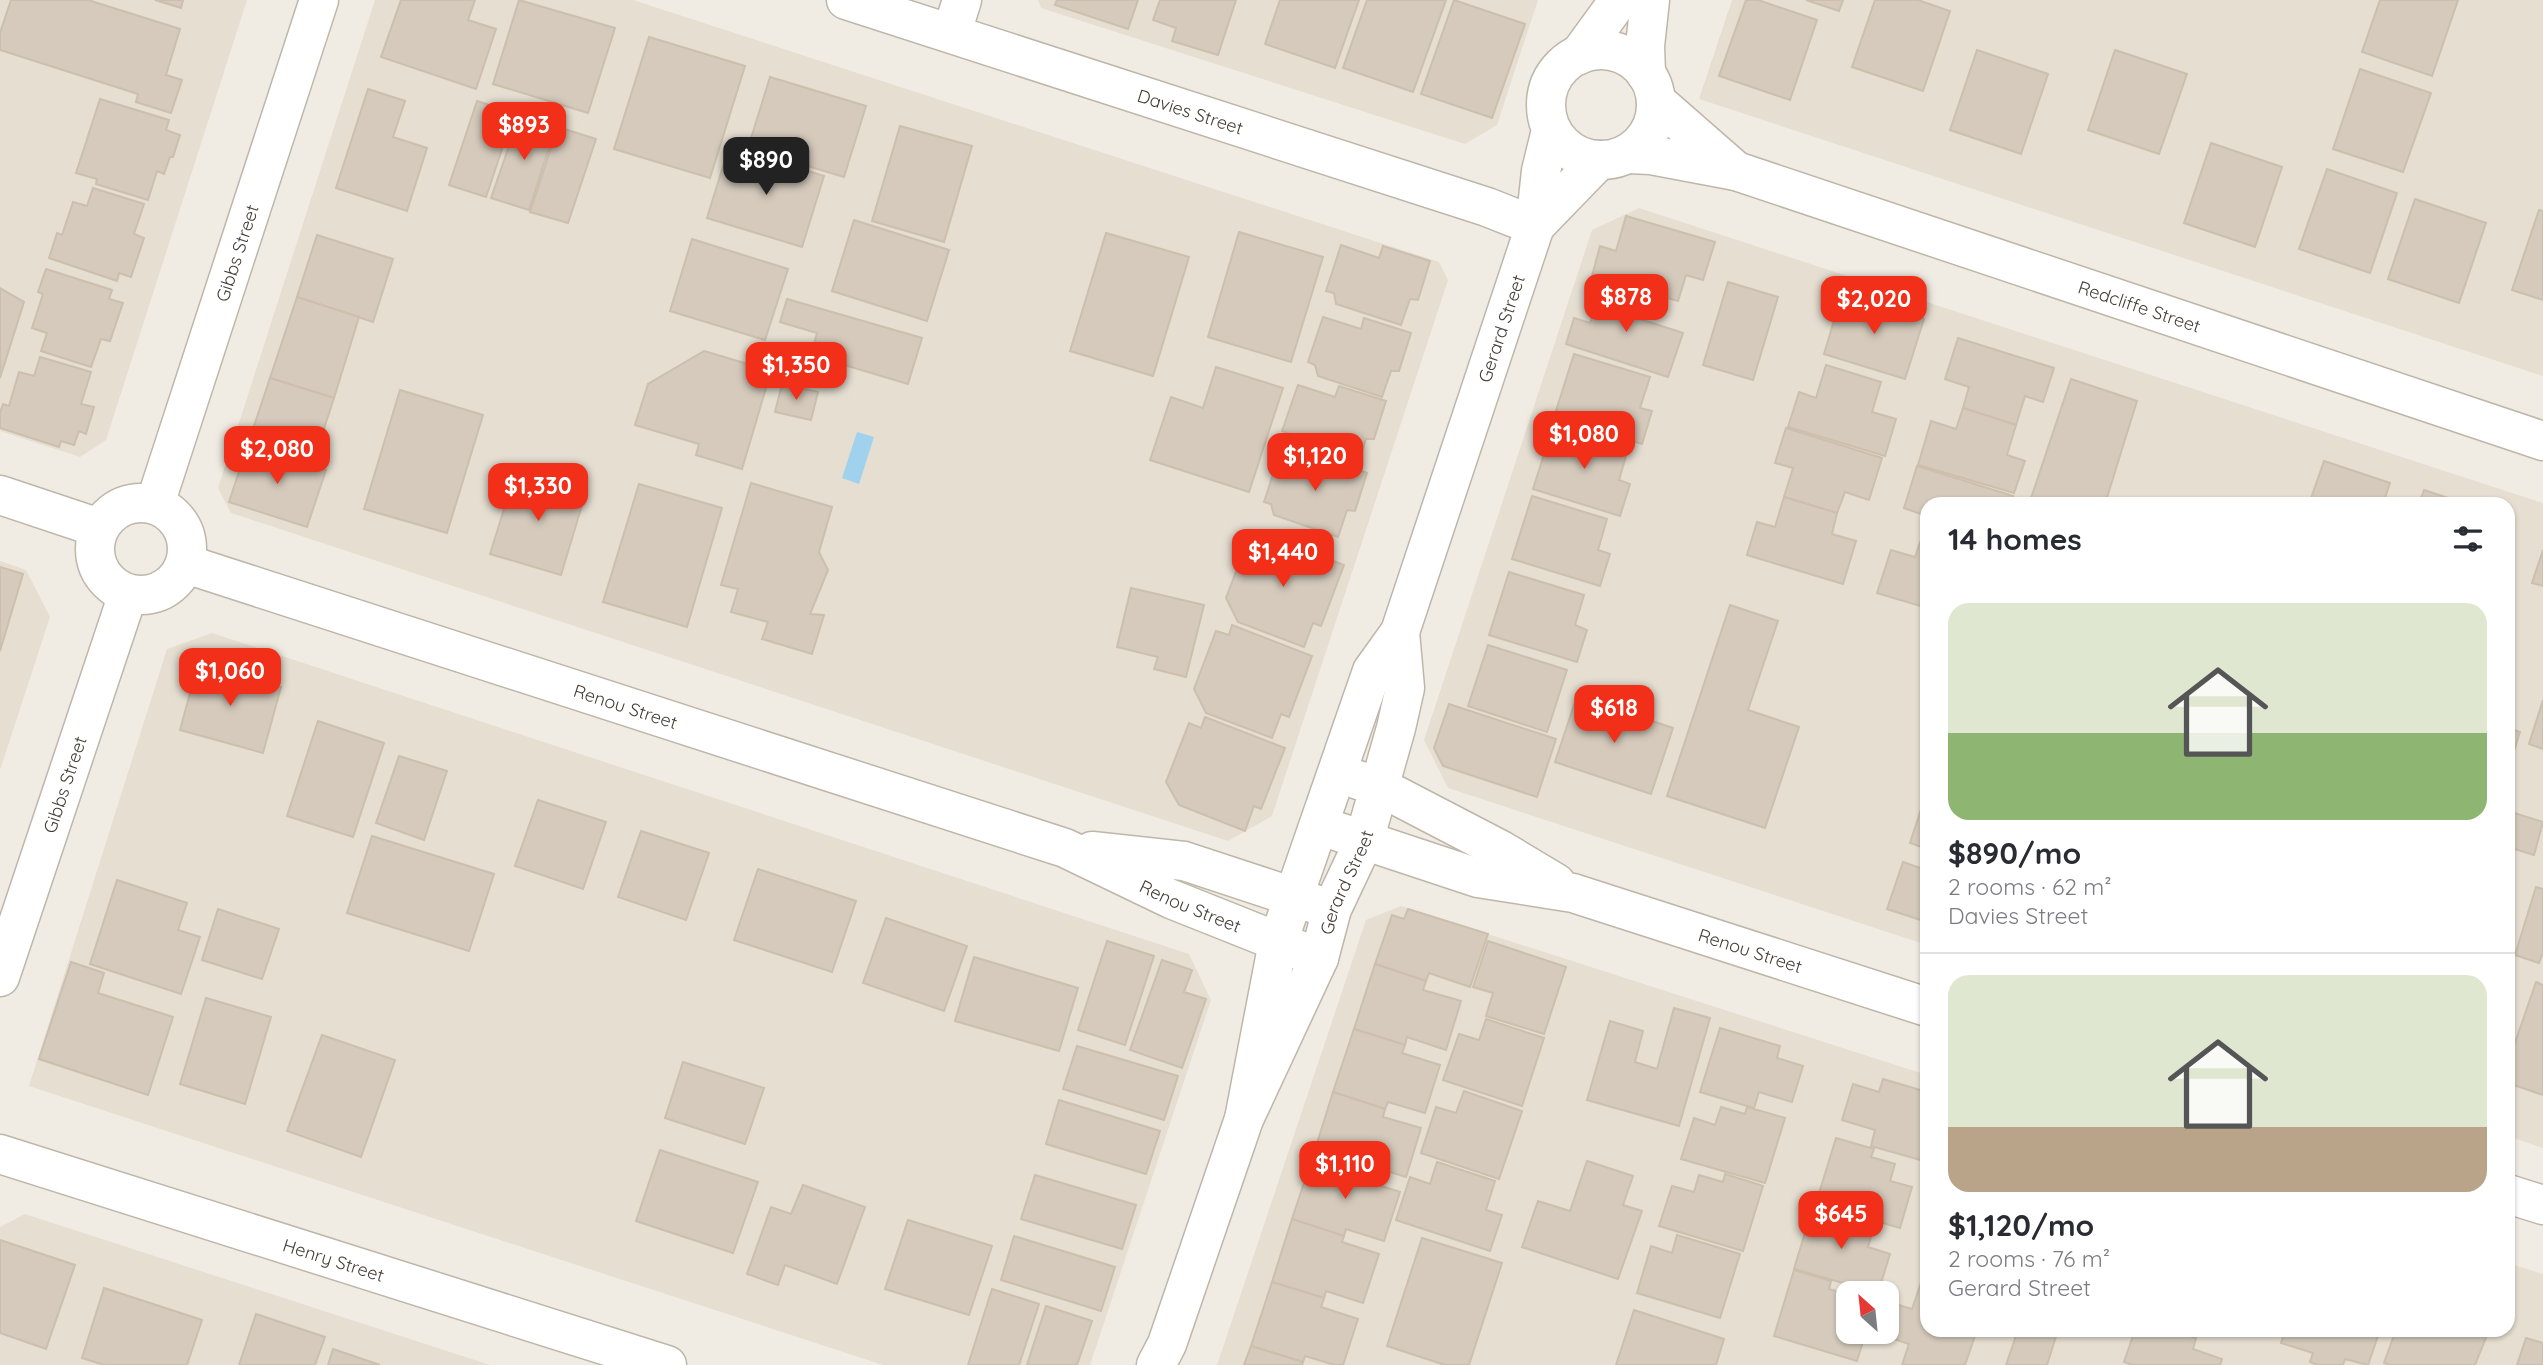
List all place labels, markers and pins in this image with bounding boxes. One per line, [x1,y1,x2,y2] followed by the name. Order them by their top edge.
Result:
[483,102,565,162] pin: $893
[725,138,807,197] pin: $890
[1585,274,1667,334] pin: $878
[1817,276,1931,336] pin: $2,020
[739,342,853,402] pin: $1,350
[1527,412,1641,471] pin: $1,080
[220,426,334,486] pin: $2,080
[1258,434,1372,493] pin: $1,120
[481,463,595,523] pin: $1,330
[1226,530,1340,589] pin: $1,440
[173,648,287,708] pin: $1,060
[1573,686,1655,745] pin: $618
[1288,1142,1402,1201] pin: $1,110
[1800,1192,1882,1251] pin: $645

